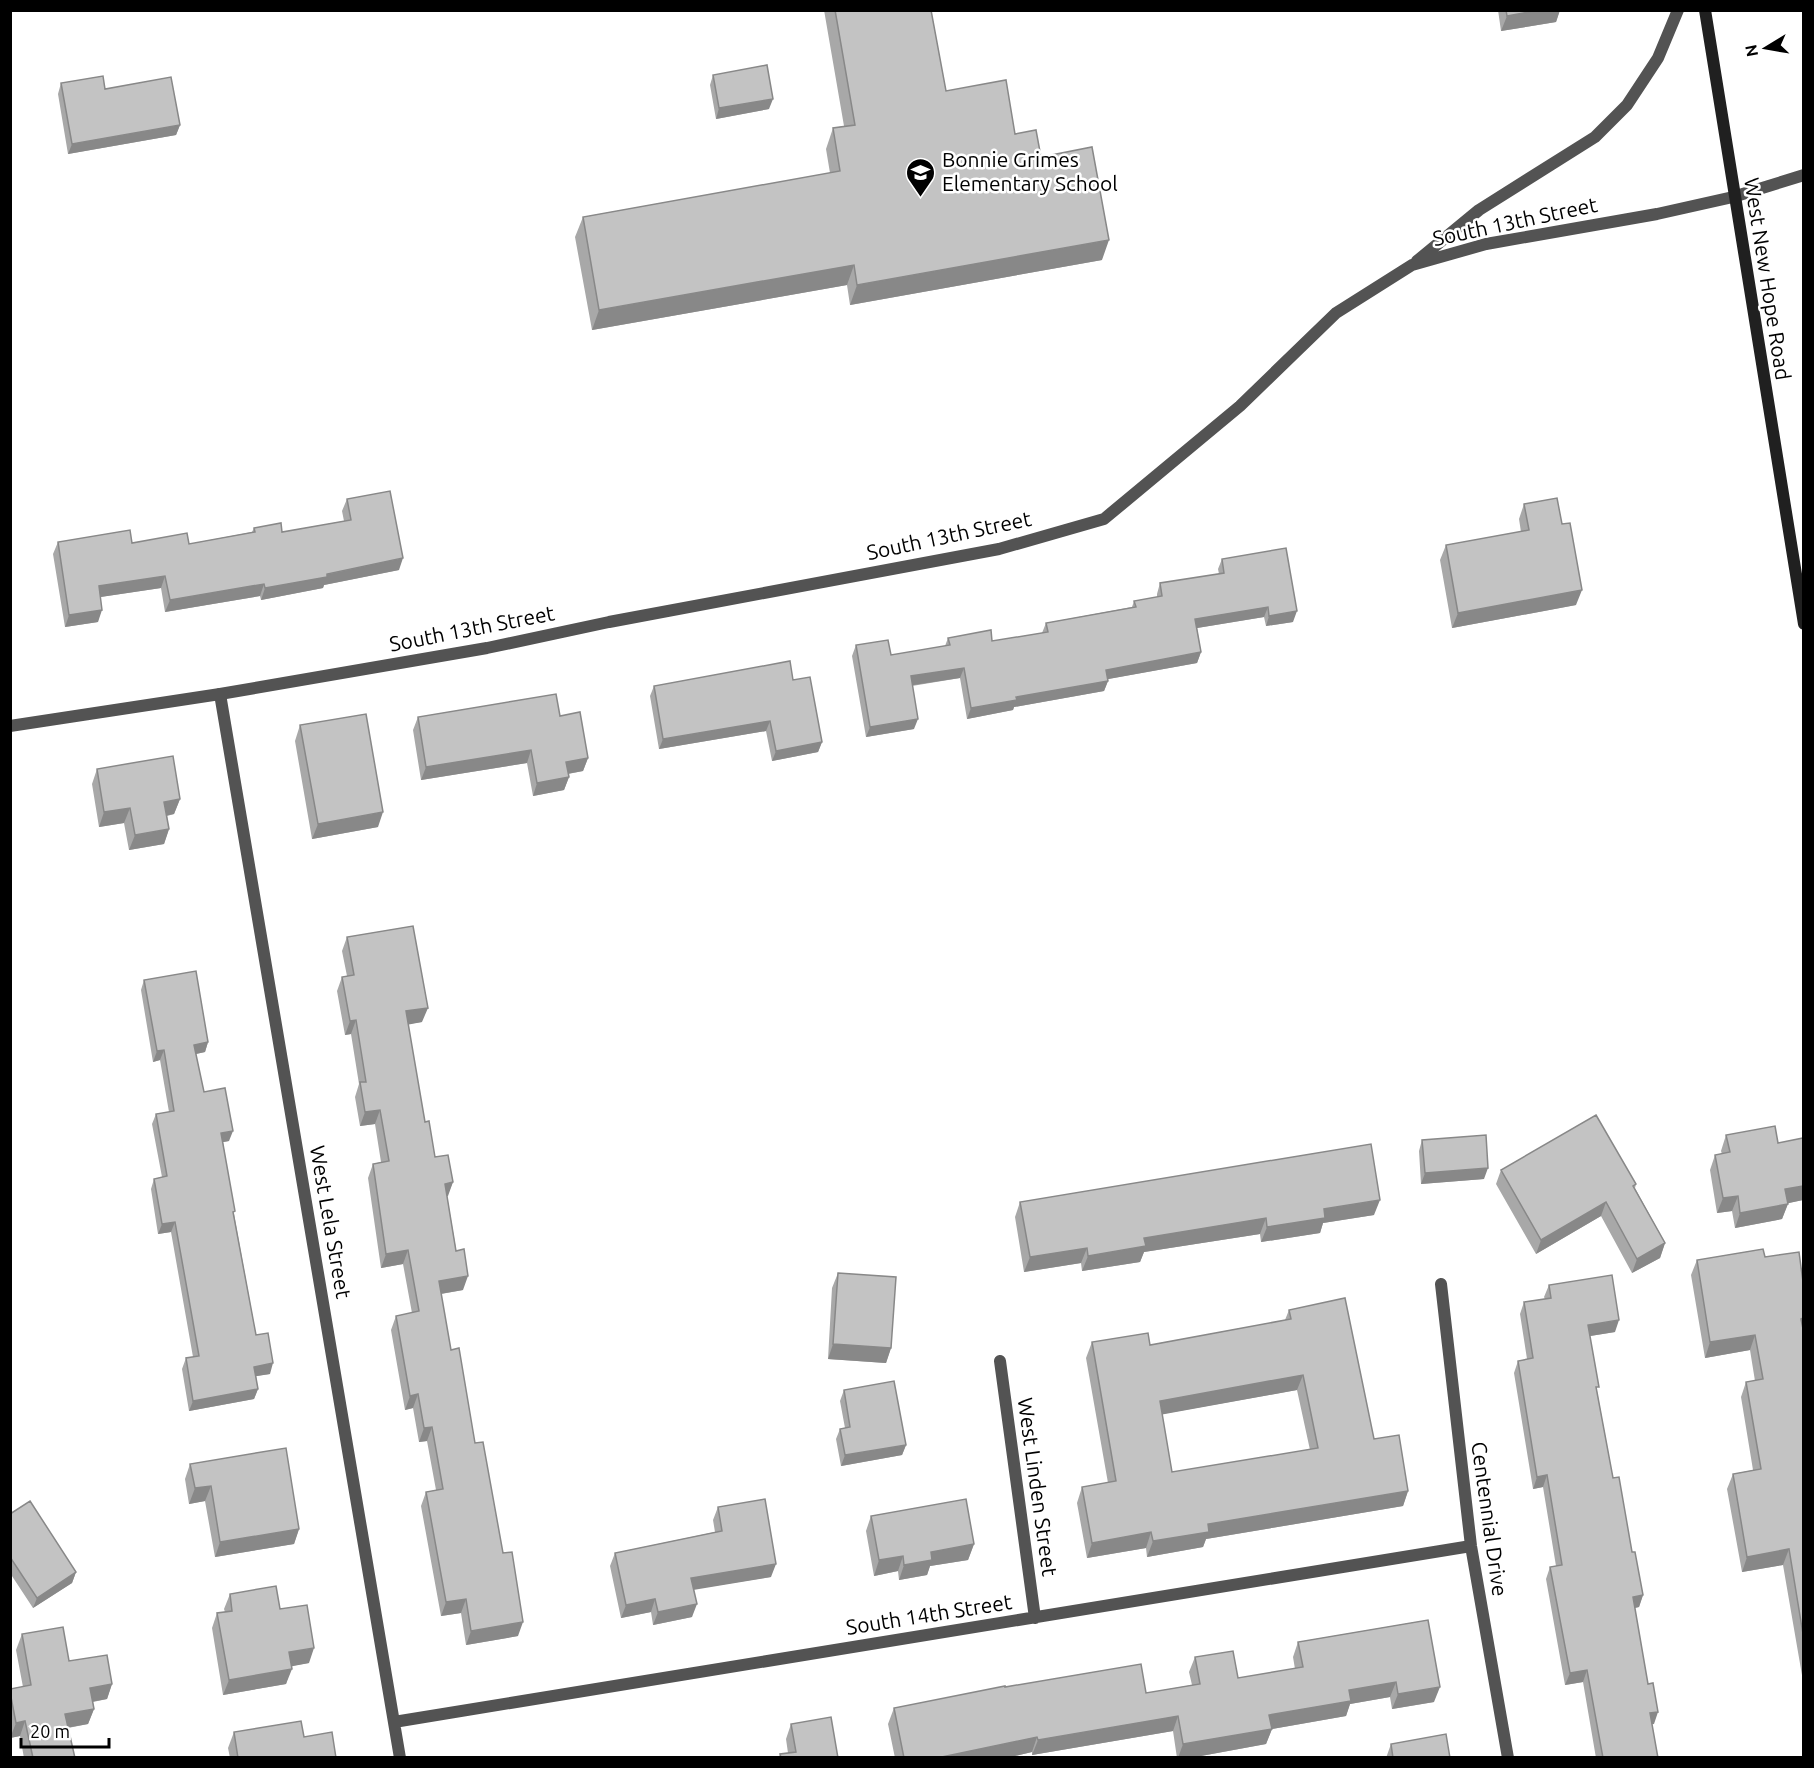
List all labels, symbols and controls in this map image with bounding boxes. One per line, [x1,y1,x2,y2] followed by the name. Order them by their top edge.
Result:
[1736,18,1796,78] north arrow
[1741,43,1761,58] text: N
[942,147,1118,195] place label: Bonnie Grimes Elementary School
[905,156,937,198] school or university icon: Bonnie Grimes Elementary School
[1740,176,1796,382] street label: West New Hope Road
[1430,192,1599,250] street label: South 13th Street
[864,506,1033,564] street label: South 13th Street
[387,600,556,656] street label: South 13th Street
[306,1143,356,1300] street label: West Lela Street
[1014,1396,1062,1578] street label: West Linden Street
[1467,1440,1513,1598] street label: Centennial Drive
[844,1589,1014,1639] street label: South 14th Street
[21,1711,110,1749] scale bar
[30,1721,70,1741] text: 20 m

